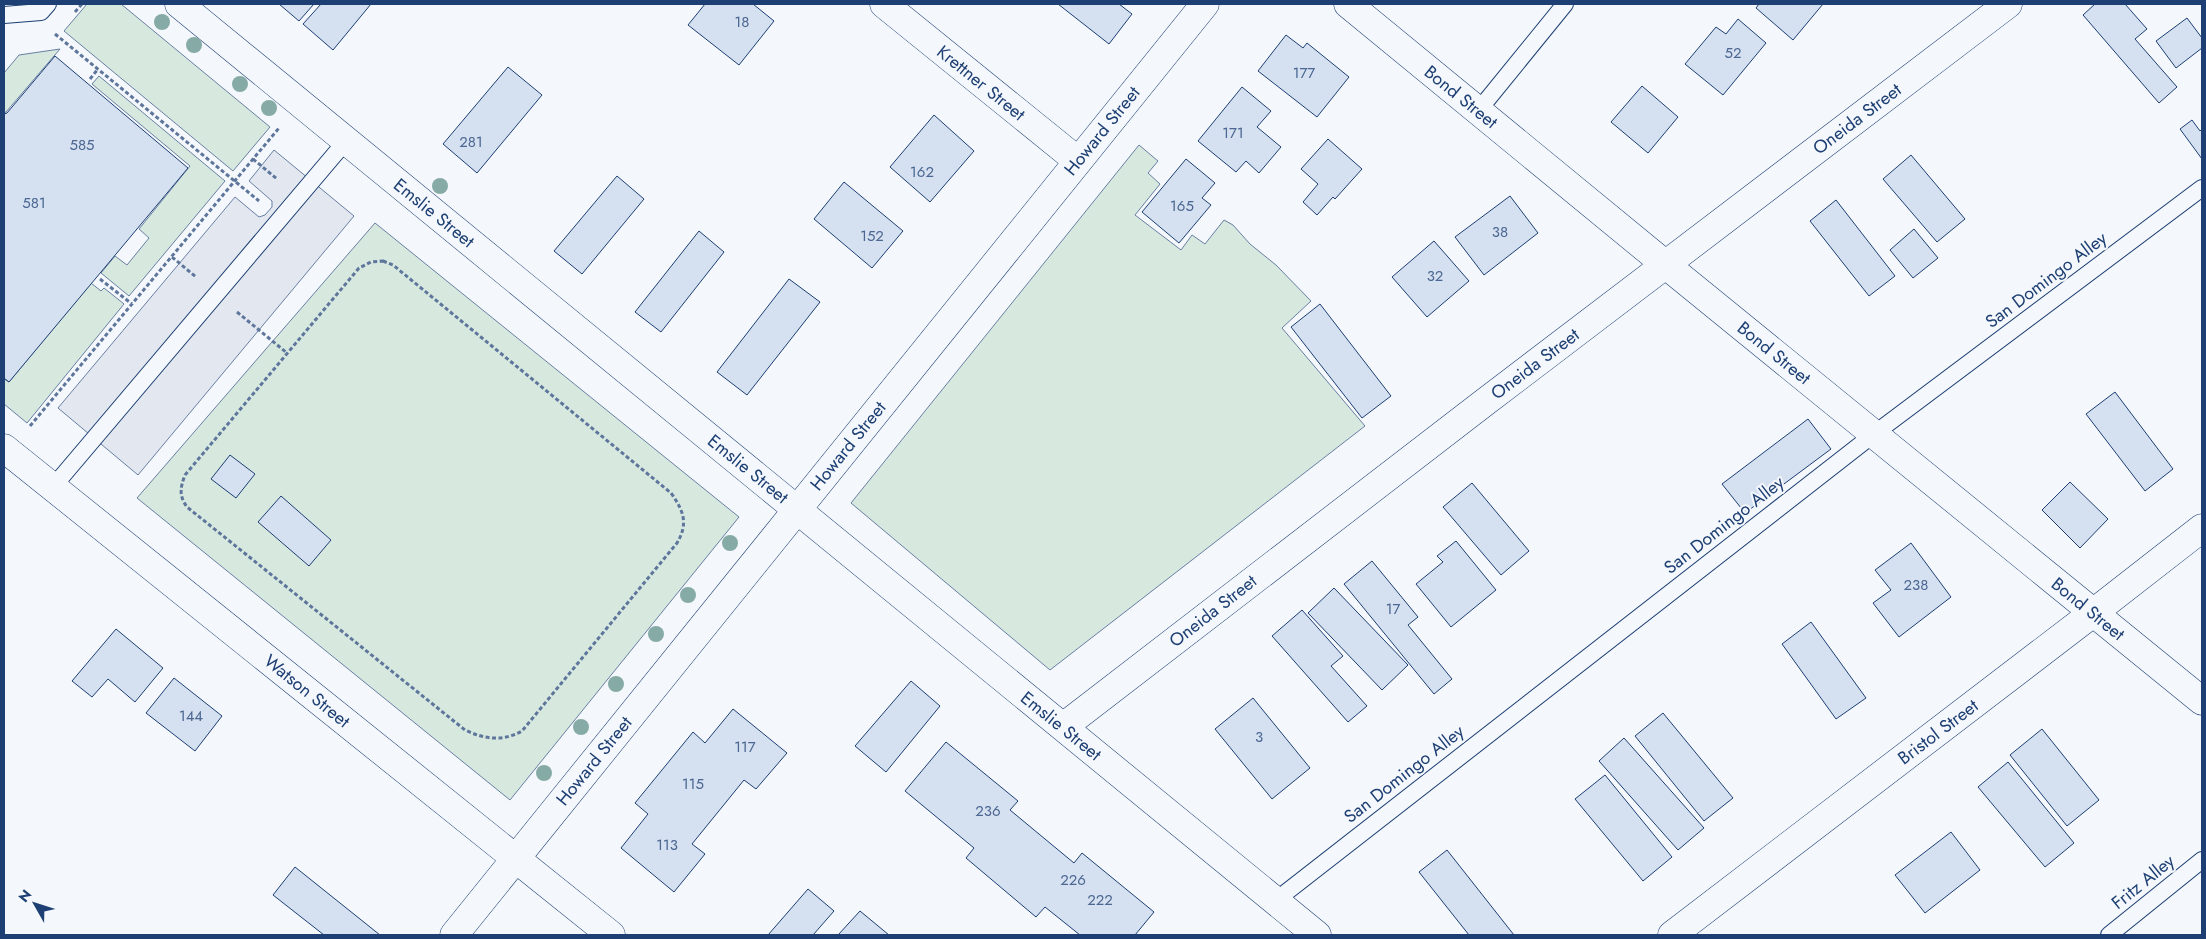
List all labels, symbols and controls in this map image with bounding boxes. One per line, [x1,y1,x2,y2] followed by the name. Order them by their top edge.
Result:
[735,11,749,33] house number: 18
[931,39,1031,127] street label: Krettner Street
[1725,42,1742,64] house number: 52
[1419,59,1504,135] street label: Bond Street
[1293,62,1315,84] house number: 177
[1807,77,1907,161] street label: Oneida Street
[1058,80,1147,181] street label: Howard Street
[1222,122,1244,144] house number: 171
[459,131,483,153] house number: 281
[69,134,95,156] house number: 585
[910,161,934,183] house number: 162
[388,172,481,254] street label: Emslie Street
[22,192,46,214] house number: 581
[1170,195,1194,217] house number: 165
[1492,221,1508,243] house number: 38
[860,225,884,247] house number: 152
[1980,226,2112,334] street label: San Domingo Alley
[1427,265,1443,287] house number: 32
[1732,315,1817,391] street label: Bond Street
[1485,322,1585,406] street label: Oneida Street
[804,395,893,496] street label: Howard Street
[702,428,795,510] street label: Emslie Street
[1658,470,1790,580] street label: San Domingo Alley
[1164,568,1263,654] street label: Oneida Street
[2046,571,2131,647] street label: Bond Street
[1904,574,1928,596] house number: 238
[1386,598,1400,620] house number: 17
[258,648,356,734] street label: Watson Street
[1015,685,1108,767] street label: Emslie Street
[1892,693,1984,771] street label: Bristol Street
[179,705,203,727] house number: 144
[550,710,639,811] street label: Howard Street
[1338,719,1470,829] street label: San Domingo Alley
[1255,726,1263,748] house number: 3
[734,736,756,758] house number: 117
[682,773,704,795] house number: 115
[975,800,1001,822] house number: 236
[656,834,678,856] house number: 113
[2106,848,2180,916] street label: Fritz Alley
[1060,869,1086,891] house number: 226
[10,879,60,929] north arrow
[14,885,36,906] text: N
[1087,889,1113,911] house number: 222

